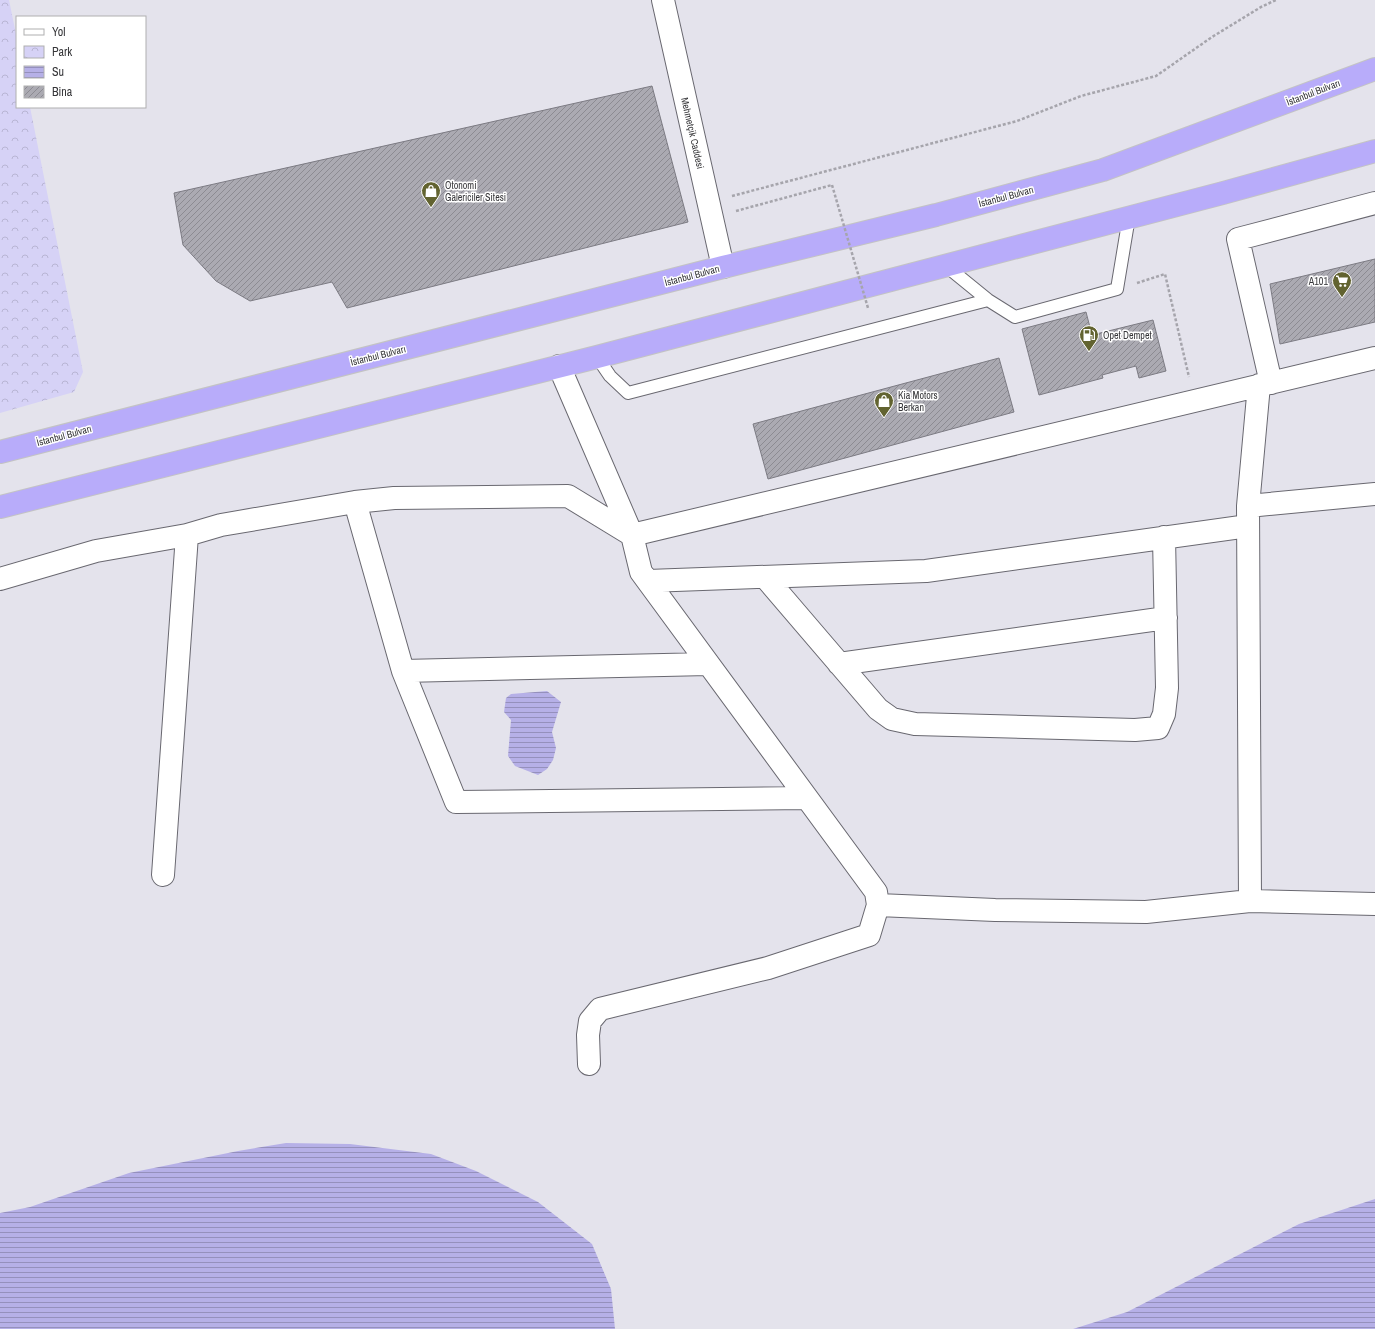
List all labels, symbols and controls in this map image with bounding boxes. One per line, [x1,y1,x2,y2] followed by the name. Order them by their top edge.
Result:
[16,16,146,108] legend
[52,24,65,40] text: Yol
[52,44,72,60] text: Park
[52,64,64,80] text: Su
[1284,76,1342,109] street label: İstanbul Bulvarı
[52,84,73,100] text: Bina
[678,96,707,170] street label: Mehmetçik Caddesi
[445,179,506,204] place label: Otonomi Galericiler Sitesi
[420,180,442,208] shop icon: Otonomi Galericiler Sitesi
[977,183,1035,210] street label: İstanbul Bulvarı
[663,262,721,289] street label: İstanbul Bulvarı
[1331,270,1353,298] supermarket icon: A101
[1308,275,1328,288] place label: A101
[1078,324,1100,352] fuel station icon: Opet Dempet
[1103,329,1152,342] place label: Opet Dempet
[349,342,407,369] street label: İstanbul Bulvarı
[898,389,938,414] place label: Kia Motors Berkan
[873,390,895,418] shop icon: Kia Motors Berkan
[35,422,93,449] street label: İstanbul Bulvarı

